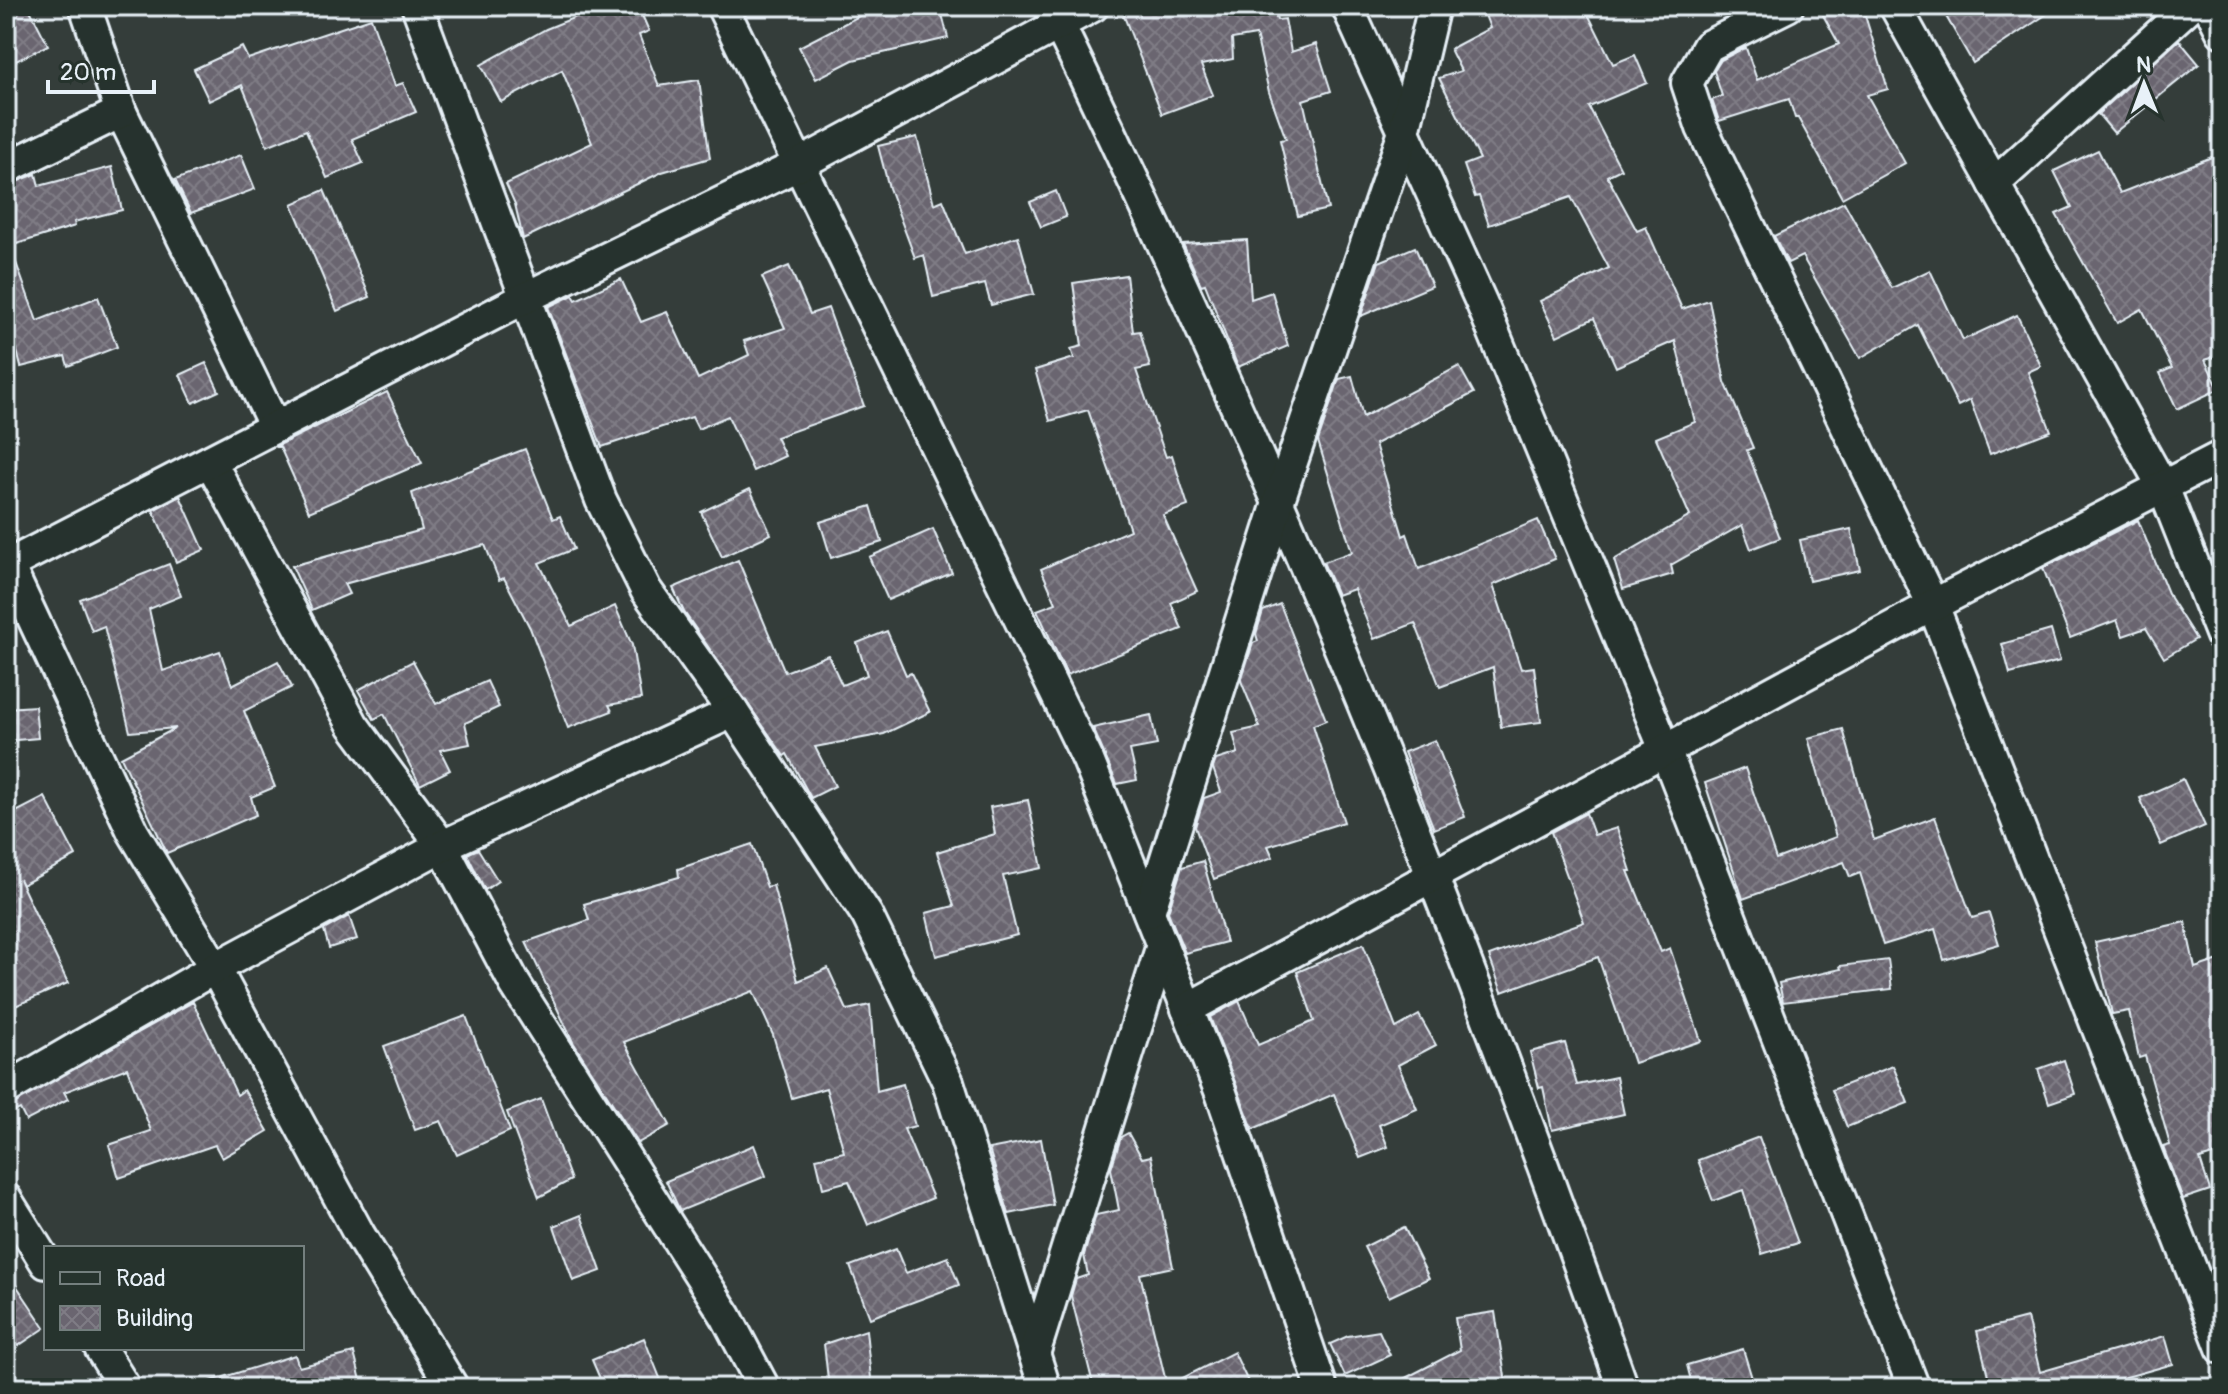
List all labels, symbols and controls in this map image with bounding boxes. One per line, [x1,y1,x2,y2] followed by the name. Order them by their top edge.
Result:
[48,44,154,94] scale bar
[2104,44,2184,124] north arrow
[2136,51,2151,79] text: N
[60,58,116,87] text: 20 m
[44,1246,304,1350] legend
[116,1264,166,1293] text: Road
[116,1304,193,1333] text: Building

